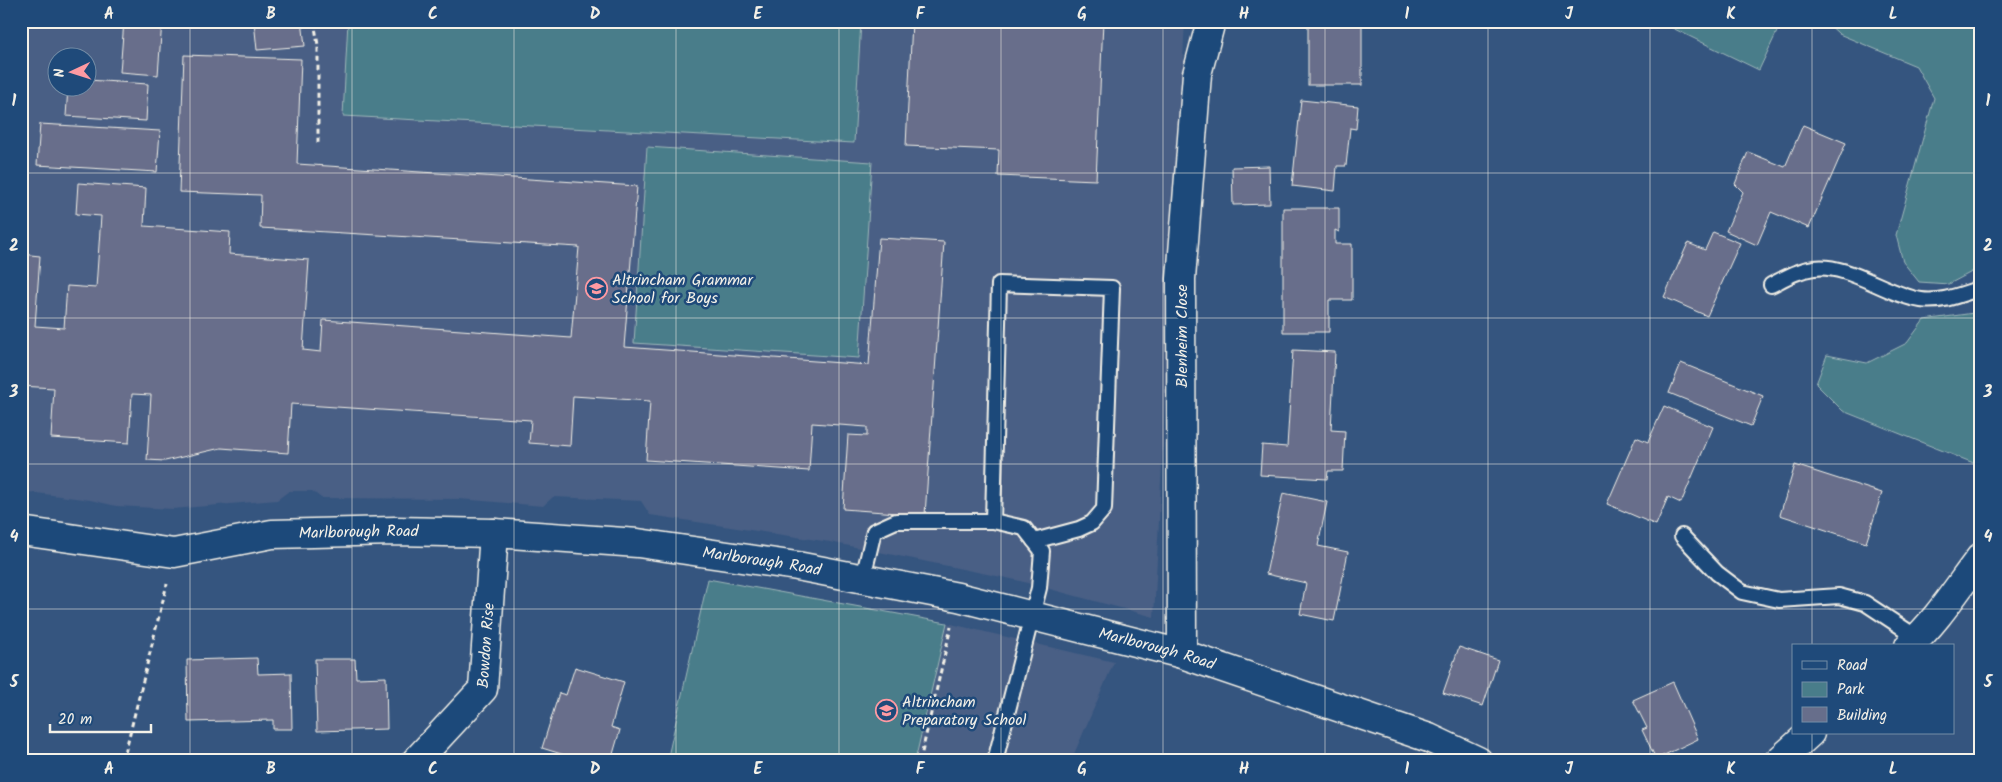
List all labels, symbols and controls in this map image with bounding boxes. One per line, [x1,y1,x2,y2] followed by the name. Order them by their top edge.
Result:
[104,2,114,27] text: A
[266,2,276,27] text: B
[428,2,438,27] text: C
[590,2,601,27] text: D
[754,2,764,27] text: E
[916,2,926,27] text: F
[1077,2,1087,27] text: G
[1239,2,1249,27] text: H
[1405,2,1410,27] text: I
[1565,2,1574,27] text: J
[1726,2,1736,27] text: K
[1889,2,1897,27] text: L
[48,48,98,98] north arrow
[49,68,71,78] text: N
[12,89,17,114] text: 1
[1986,89,1991,114] text: 1
[9,234,19,259] text: 2
[1983,234,1993,259] text: 2
[612,268,754,311] place label: Altrincham Grammar School for Boys
[584,277,608,301] school or university icon: Altrincham Grammar School for Boys
[1170,284,1195,388] street label: Blenheim Close
[9,380,19,405] text: 3
[1983,380,1993,405] text: 3
[298,518,420,546] street label: Marlborough Road
[10,525,19,550] text: 4
[1984,525,1993,550] text: 4
[701,540,824,583] street label: Marlborough Road
[471,602,502,689] street label: Bowdon Rise
[1096,621,1220,677] street label: Marlborough Road
[1792,644,1954,734] legend
[1837,654,1868,678] text: Road
[9,670,20,695] text: 5
[1983,670,1994,695] text: 5
[1837,678,1865,702] text: Park
[902,690,1026,733] place label: Altrincham Preparatory School
[874,699,898,723] school or university icon: Altrincham Preparatory School
[50,702,151,734] scale bar
[1837,704,1887,728] text: Building
[58,708,92,732] text: 20 m
[104,757,114,782] text: A
[266,757,276,782] text: B
[428,757,438,782] text: C
[590,757,601,782] text: D
[754,757,764,782] text: E
[916,757,926,782] text: F
[1077,757,1087,782] text: G
[1239,757,1249,782] text: H
[1405,757,1410,782] text: I
[1565,757,1574,782] text: J
[1726,757,1736,782] text: K
[1889,757,1897,782] text: L

